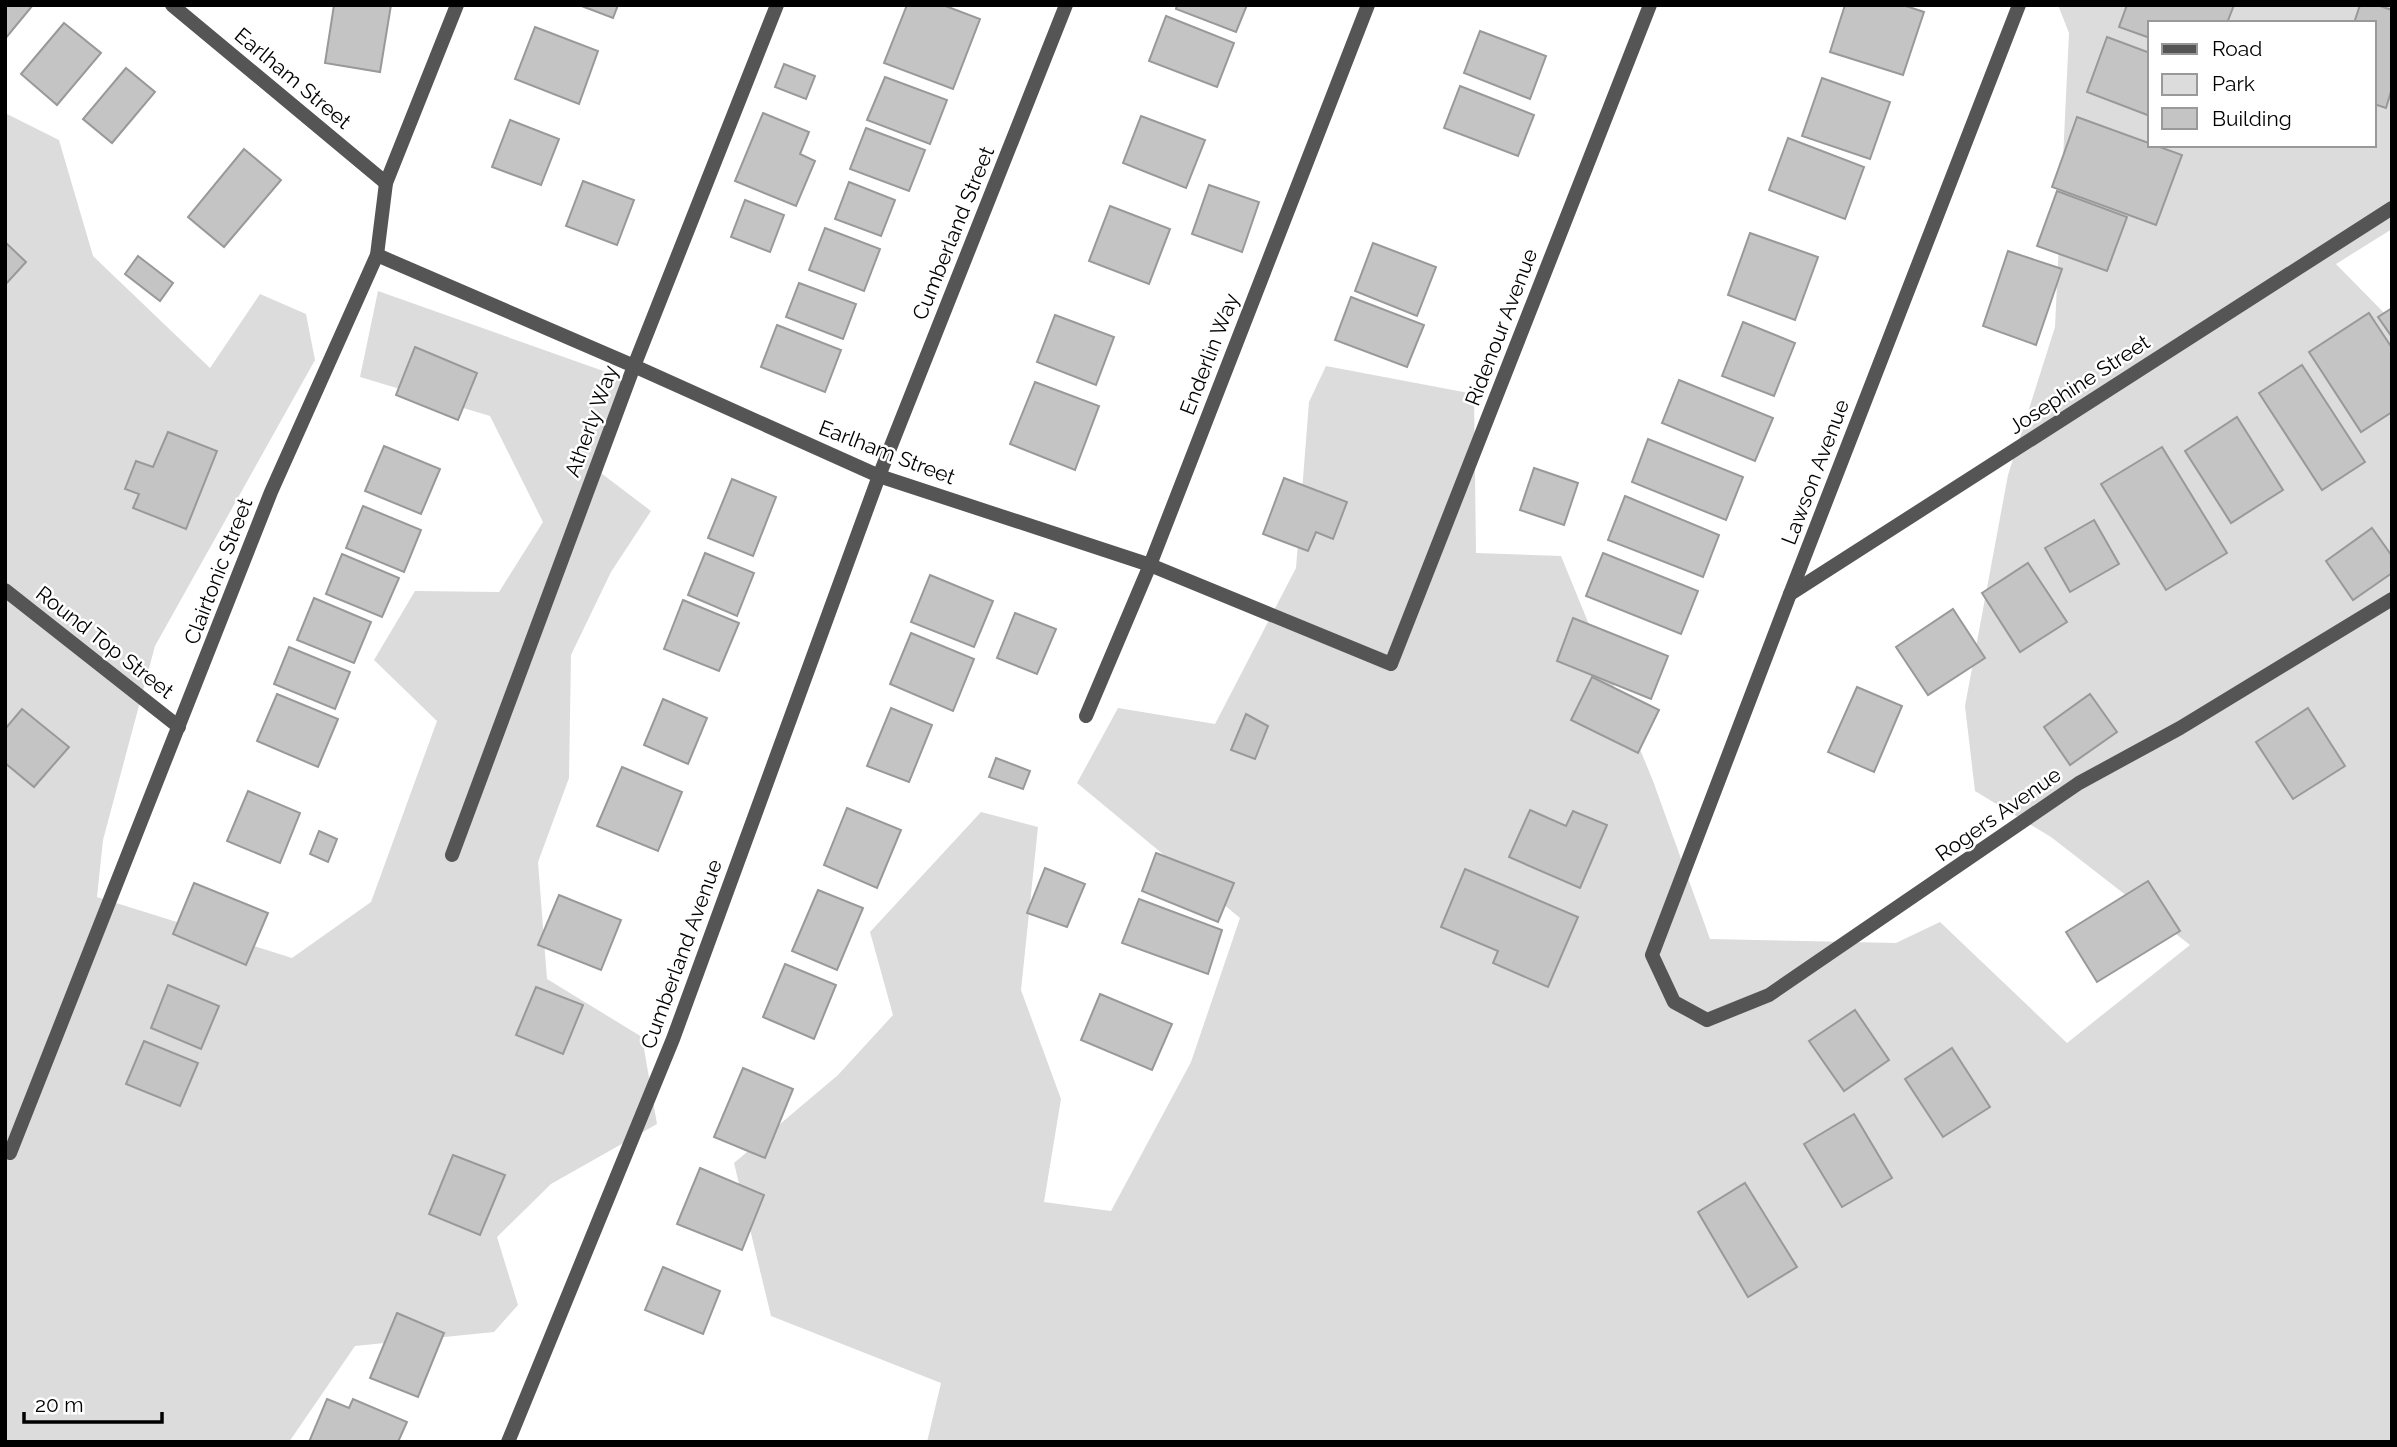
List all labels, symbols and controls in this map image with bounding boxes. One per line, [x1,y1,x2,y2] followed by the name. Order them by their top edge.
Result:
[2148,21,2376,147] legend
[230,22,356,134] street label: Earlham Street
[2212,36,2262,61] text: Road
[2212,71,2255,96] text: Park
[2212,106,2292,131] text: Building
[907,143,999,323] street label: Cumberland Street
[1460,245,1542,409] street label: Ridenour Avenue
[1174,290,1244,418] street label: Enderlin Way
[2004,329,2154,439] street label: Josephine Street
[559,362,623,480] street label: Atherly Way
[1776,396,1854,548] street label: Lawson Avenue
[815,415,959,489] street label: Earlham Street
[179,494,257,648] street label: Clairtonic Street
[31,580,179,704] street label: Round Top Street
[1931,762,2065,866] street label: Rogers Avenue
[635,856,727,1052] street label: Cumberland Avenue
[24,1380,163,1424] scale bar
[35,1392,83,1417] text: 20 m

